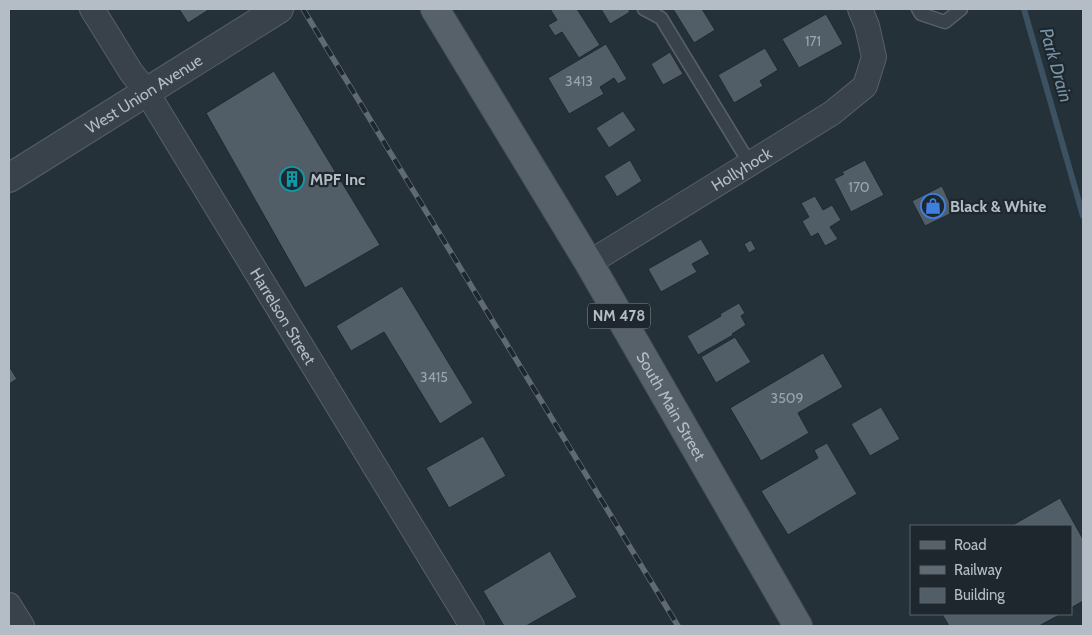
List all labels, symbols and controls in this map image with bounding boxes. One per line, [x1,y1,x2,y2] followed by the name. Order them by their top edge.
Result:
[1035,25,1077,105] water label: Park Drain
[805,32,821,50] house number: 171
[82,50,206,138] street label: West Union Avenue
[565,72,593,90] house number: 3413
[708,143,776,195] street label: Hollyhock
[279,166,305,192] building icon: MPF Inc
[310,170,365,189] place label: MPF Inc
[848,178,870,196] house number: 170
[920,193,946,219] shop icon: Black & White
[950,197,1046,216] place label: Black & White
[246,265,320,369] street label: Harrelson Street
[588,304,650,328] road number: NM 478
[632,349,710,464] street label: South Main Street
[420,368,448,386] house number: 3415
[771,389,803,407] house number: 3509
[910,525,1072,615] legend
[954,536,987,554] text: Road
[954,561,1003,579] text: Railway
[954,586,1005,604] text: Building

